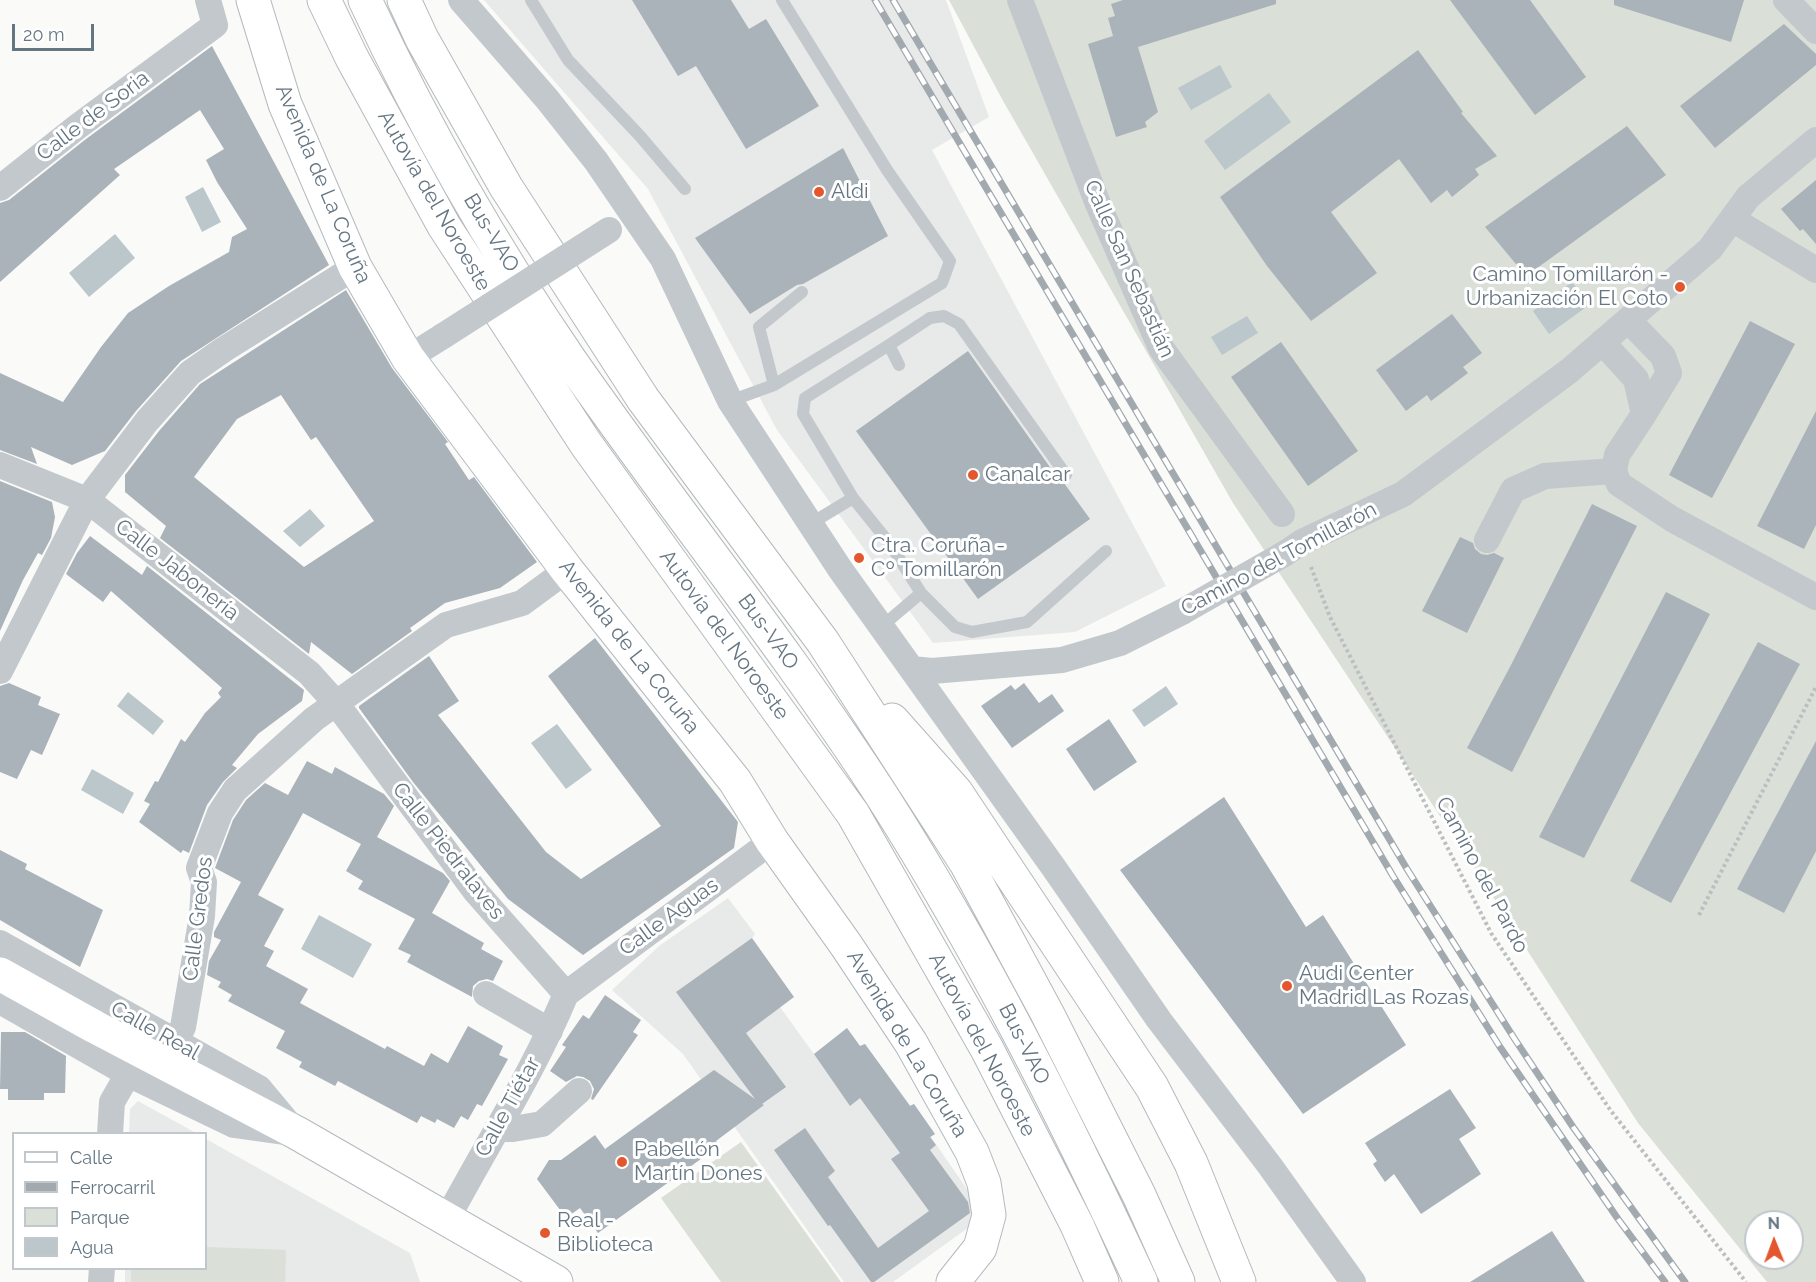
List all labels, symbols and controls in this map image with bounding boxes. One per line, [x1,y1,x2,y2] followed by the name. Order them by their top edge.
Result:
[15,12,98,50] scale bar
[23,24,65,45] text: 20 m
[32,66,154,166] street label: Calle de Soria
[270,81,376,287] street label: Avenida de La Coruña
[372,106,496,296] street label: Autovía del Noroeste
[1079,176,1179,362] street label: Calle San Sebastián
[831,179,869,205] place label: Aldi
[812,185,826,199] marker: Aldi
[458,189,524,277] street label: Bus-VAO
[1466,262,1668,312] place label: Camino Tomillarón - Urbanización El Coto
[1673,280,1687,294] marker: Camino Tomillarón - Urbanización El Coto
[985,462,1071,488] place label: Canalcar
[966,468,980,482] marker: Canalcar
[1177,497,1381,621] street label: Camino del Tomillarón
[110,514,244,626] street label: Calle Jabonería
[871,533,1005,583] place label: Ctra. Coruña - Cº Tomillarón
[654,545,794,725] street label: Autovía del Noroeste
[852,551,866,565] marker: Ctra. Coruña - Cº Tomillarón
[553,555,705,739] street label: Avenida de La Coruña
[732,589,804,675] street label: Bus-VAO
[387,777,509,925] street label: Calle Piedralaves
[1430,793,1534,957] street label: Camino del Pardo
[178,855,218,983] street label: Calle Gredos
[615,873,723,961] street label: Calle Aguas
[841,946,973,1142] street label: Avenida de La Coruña
[923,949,1041,1141] street label: Autovía del Noroeste
[1299,961,1469,1011] place label: Audi Center Madrid Las Rozas
[1280,979,1294,993] marker: Audi Center Madrid Las Rozas
[106,996,204,1066] street label: Calle Real
[993,999,1055,1089] street label: Bus-VAO
[470,1053,546,1161] street label: Calle Tiétar
[12,1132,207,1270] legend
[634,1137,763,1187] place label: Pabellón Martín Dones
[70,1147,113,1168] text: Calle
[615,1155,629,1169] marker: Pabellón Martín Dones
[70,1177,155,1198] text: Ferrocarril
[70,1207,129,1228] text: Parque
[557,1208,653,1258] place label: Real - Biblioteca
[1744,1210,1804,1270] north arrow
[1767,1214,1780,1233] text: N
[538,1226,552,1240] marker: Real - Biblioteca
[70,1237,114,1258] text: Agua

